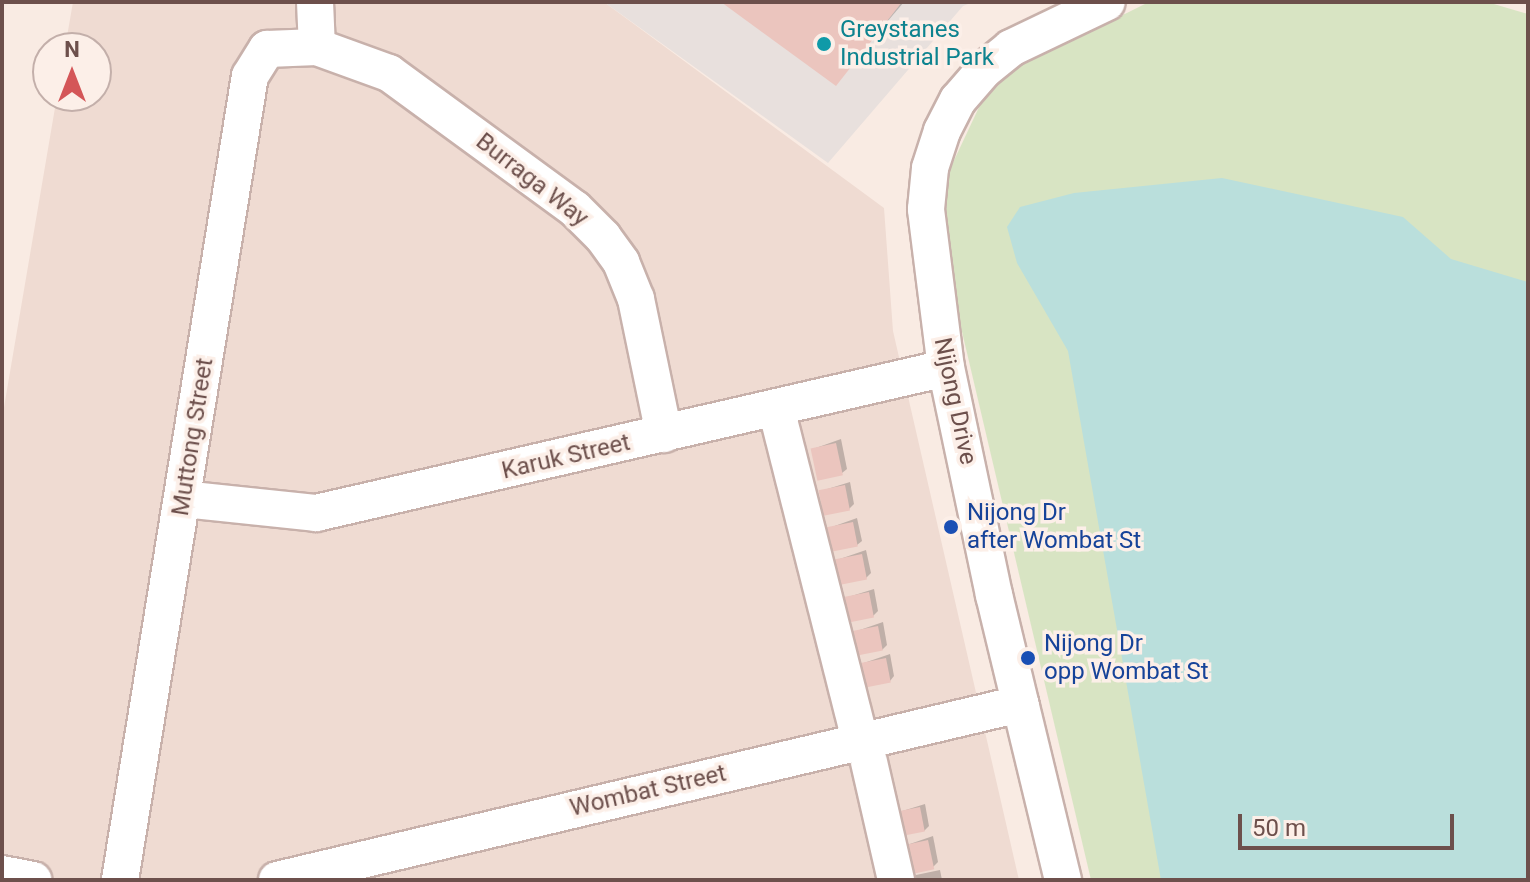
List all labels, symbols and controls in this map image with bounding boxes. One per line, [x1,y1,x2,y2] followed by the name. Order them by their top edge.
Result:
[840,16,994,72] place label: Greystanes Industrial Park
[32,32,112,112] north arrow
[815,35,833,53] marker: Greystanes Industrial Park
[64,37,80,62] text: N
[470,127,594,233] street label: Burraga Way
[928,335,982,467] street label: Nijong Drive
[166,356,220,518] street label: Muttong Street
[499,428,633,486] street label: Karuk Street
[967,499,1141,555] place label: Nijong Dr after Wombat St
[942,518,960,536] marker: Nijong Dr after Wombat St
[1044,630,1209,686] place label: Nijong Dr opp Wombat St
[1019,649,1037,667] marker: Nijong Dr opp Wombat St
[567,759,729,823] street label: Wombat Street
[1242,798,1458,848] scale bar
[1252,814,1306,842] text: 50 m

